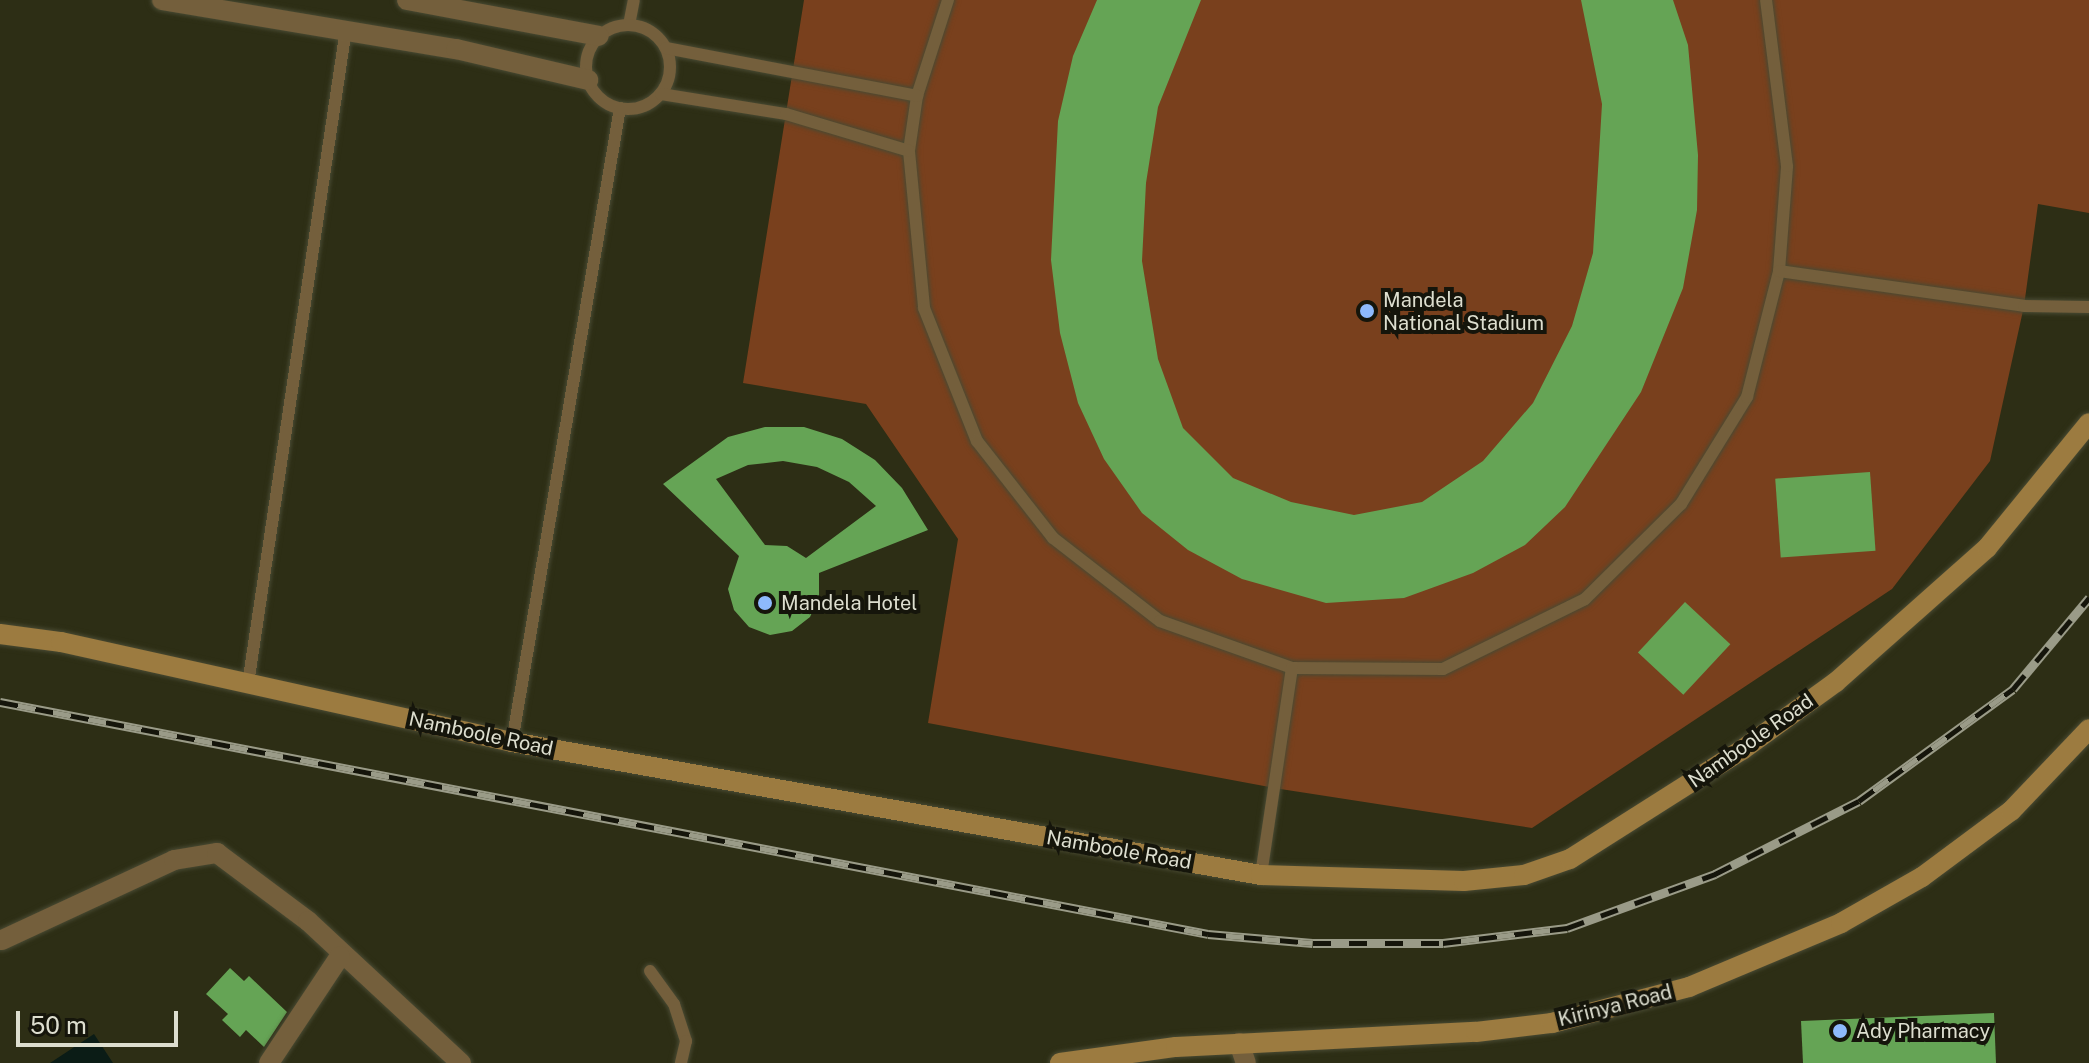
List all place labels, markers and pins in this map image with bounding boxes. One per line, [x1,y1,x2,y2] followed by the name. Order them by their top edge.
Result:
[1383,288,1544,335] place label: Mandela National Stadium
[1358,302,1376,320] marker: Mandela National Stadium
[781,591,917,615] place label: Mandela Hotel
[756,594,774,612] marker: Mandela Hotel
[1856,1019,1990,1043] place label: Ady Pharmacy
[1831,1022,1849,1040] marker: Ady Pharmacy

